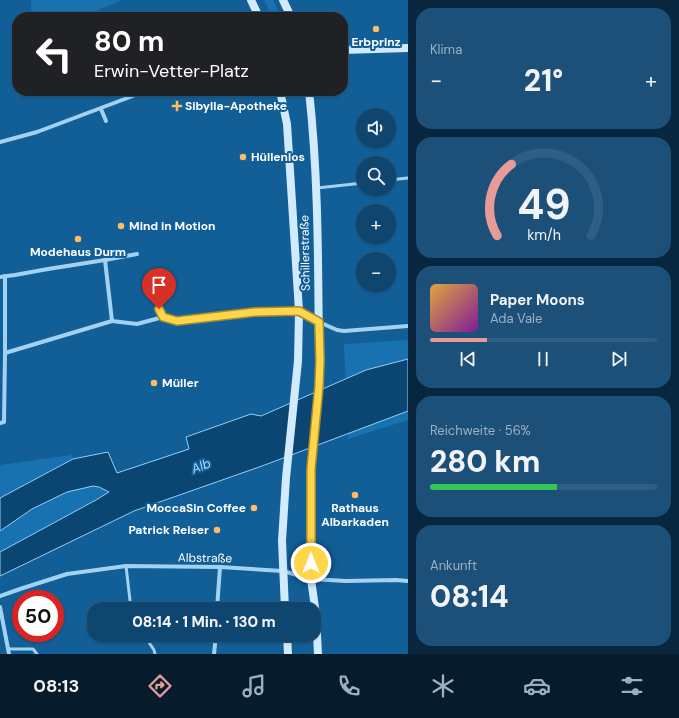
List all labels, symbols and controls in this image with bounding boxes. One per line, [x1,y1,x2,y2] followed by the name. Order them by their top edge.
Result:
[94,23,164,60] text: 80 m
[371,24,381,34] marker: Erbprinz
[28,28,80,80] icon: left
[351,34,401,50] place label: Erbprinz
[430,41,462,58] text: Klima
[94,59,249,83] text: Erwin-Vetter-Platz
[524,61,563,100] text: 21°
[430,66,442,95] text: −
[645,66,657,95] text: +
[185,98,287,114] place label: Sibylla-Apotheke
[172,101,182,111] marker: Sibylla-Apotheke
[356,108,396,292] map controls
[356,108,396,148] button: sound
[251,149,305,165] place label: Hüllenlos
[238,152,248,162] marker: Hüllenlos
[356,156,396,196] button: search
[517,178,570,232] text: 49
[356,204,396,244] button: +
[296,215,314,291] street label: Schillerstraße
[129,218,215,234] place label: Mind in Motion
[116,221,126,231] marker: Mind in Motion
[527,225,560,243] text: km/h
[73,234,83,244] marker: Modehaus Durm
[30,244,126,260] place label: Modehaus Durm
[356,252,396,292] button: −
[142,268,176,309] pin
[148,274,170,296] icon: arrive
[490,290,585,310] text: Paper Moons
[490,310,542,327] text: Ada Vale
[457,348,479,370] icon: previous
[532,348,554,370] icon: pause
[608,348,630,370] icon: next
[162,375,199,391] place label: Müller
[149,378,159,388] marker: Müller
[430,422,531,439] text: Reichweite · 56%
[430,442,540,481] text: 280 km
[188,454,213,478] water label: Alb
[350,490,360,500] marker: Rathaus Albarkaden
[146,500,246,516] place label: MoccaSin Coffee
[321,500,389,530] place label: Rathaus Albarkaden
[249,503,259,513] marker: MoccaSin Coffee
[128,522,209,538] place label: Patrick Reiser
[212,525,222,535] marker: Patrick Reiser
[290,542,332,584] position arrow
[178,550,232,566] street label: Albstraße
[430,557,477,574] text: Ankunft
[430,577,509,616] text: 08:14
[12,590,64,642] speed limit sign: 50
[132,612,276,632] text: 08:14 · 1 Min. · 130 m
[146,672,174,700] icon: directions
[240,672,268,700] icon: music
[335,672,363,700] icon: phone
[429,672,457,700] icon: climate
[523,672,551,700] icon: car
[618,672,646,700] icon: filters
[33,674,79,698] text: 08:13

